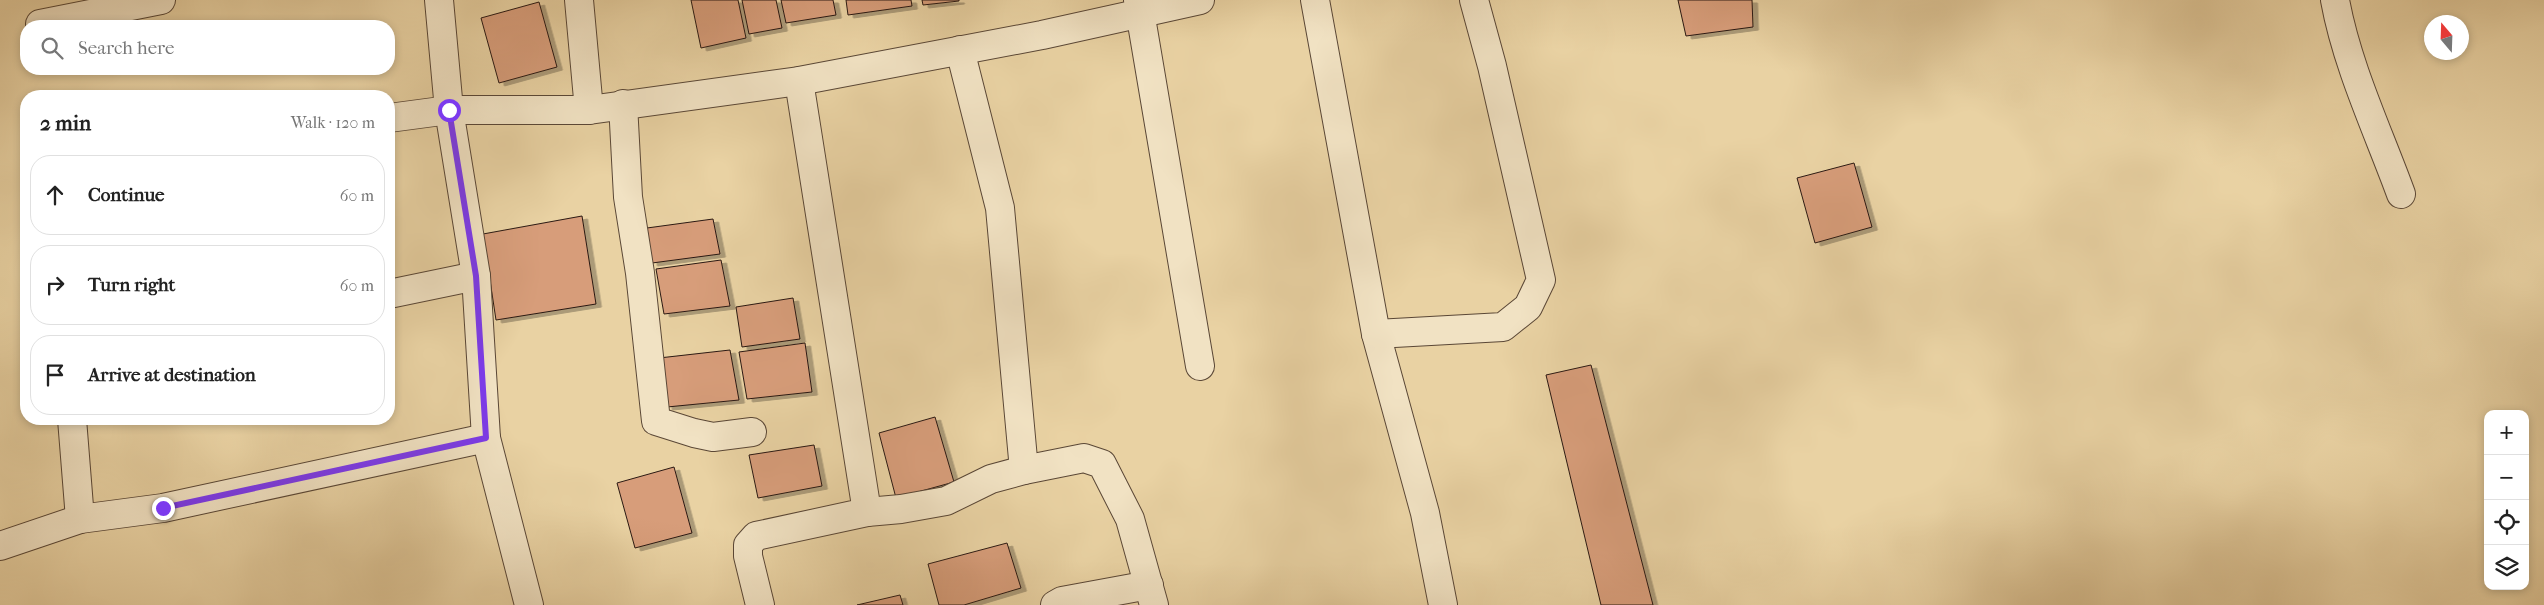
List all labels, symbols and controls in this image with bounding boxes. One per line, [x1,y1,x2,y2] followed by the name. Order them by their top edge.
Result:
[2424,15,2469,60] north arrow
[20,20,395,75] search box
[38,34,66,62] icon: search
[78,37,174,59] text: Search here
[438,99,461,122] route start
[40,111,91,135] text: 2 min
[291,113,375,132] text: Walk · 120 m
[41,181,69,209] icon: ahead
[88,184,164,206] text: Continue
[340,186,374,205] text: 60 m
[41,271,69,299] icon: right
[88,274,175,296] text: Turn right
[340,276,374,295] text: 60 m
[41,361,69,389] icon: arrive
[88,364,256,386] text: Arrive at destination
[2484,410,2529,590] map controls
[2484,410,2529,455] button: +
[2484,455,2529,500] button: −
[152,497,175,520] route end
[2484,500,2529,545] button: locate
[2484,545,2529,590] button: layers

